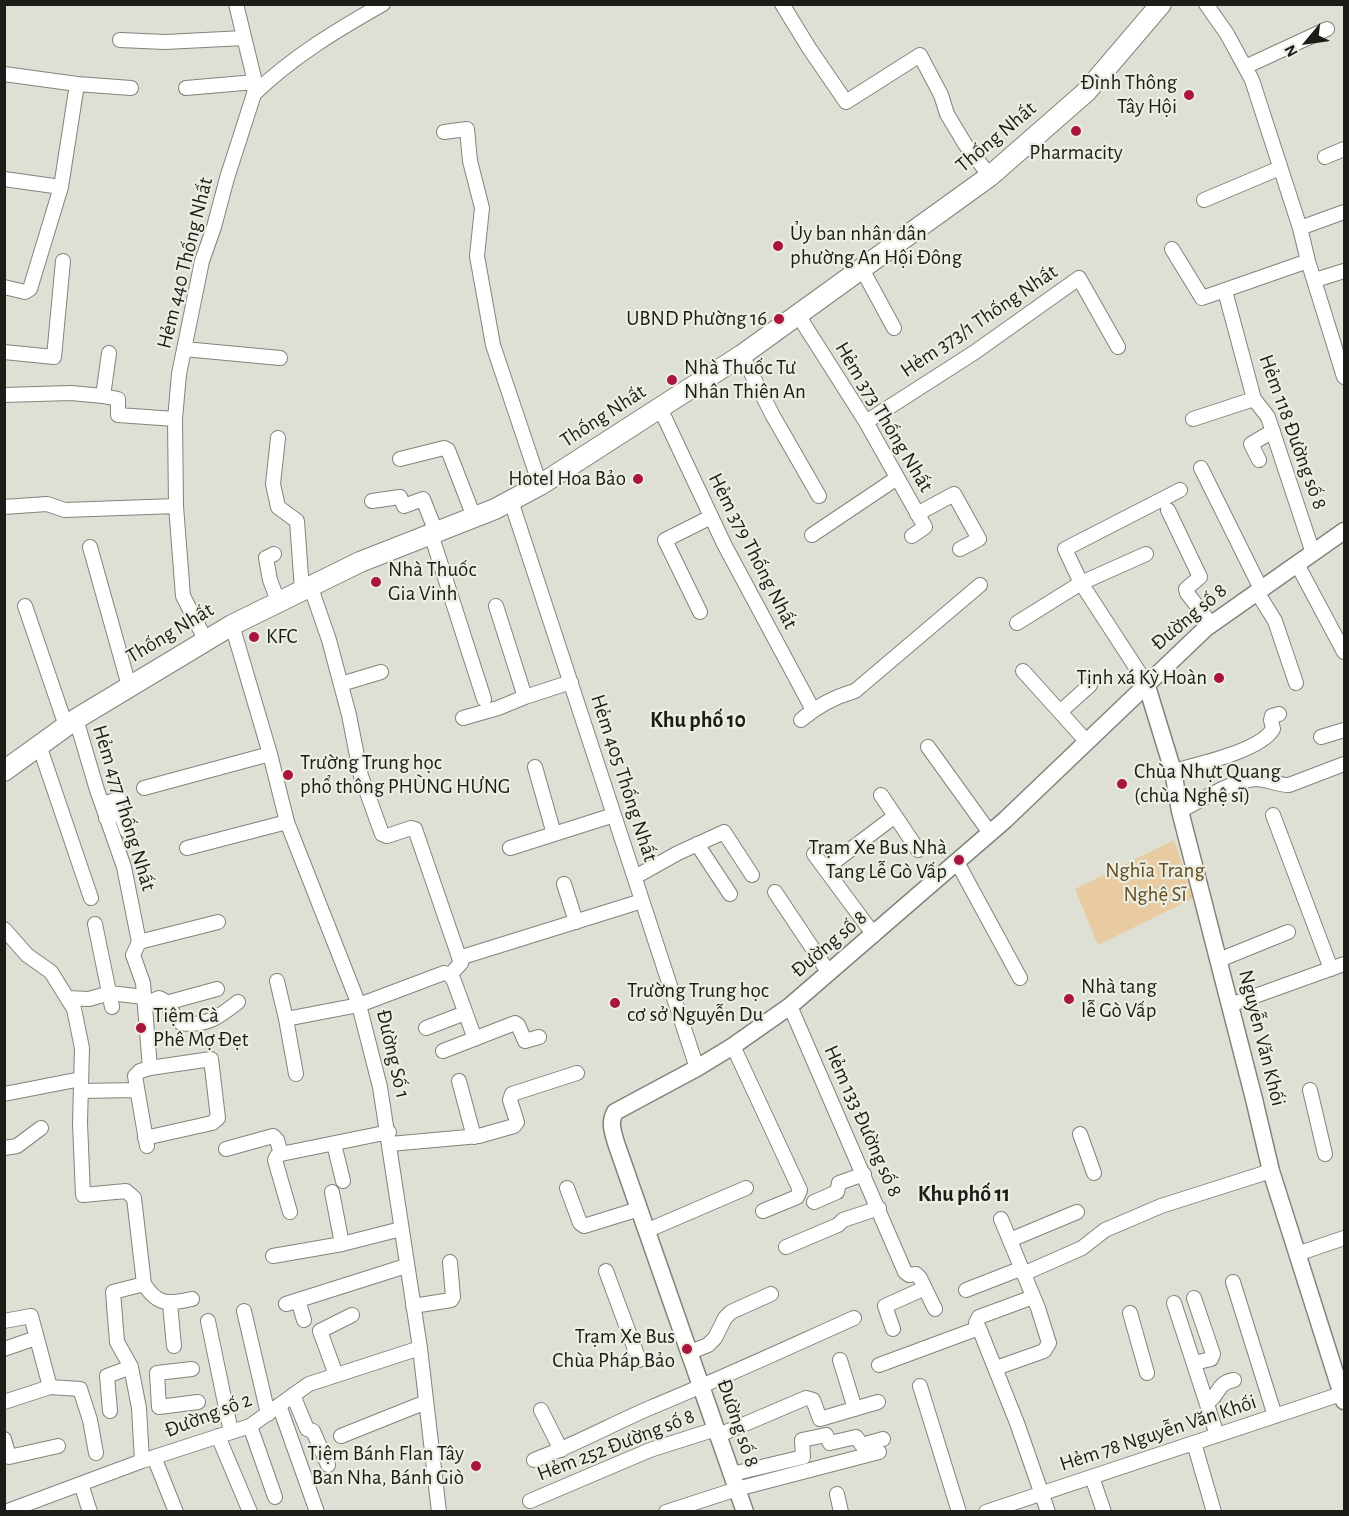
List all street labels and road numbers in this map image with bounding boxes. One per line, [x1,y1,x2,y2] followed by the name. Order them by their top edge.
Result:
[951,96,1041,178] street label: Thống Nhất
[151,175,219,351] street label: Hẻm 440 Thống Nhất
[896,259,1062,383] street label: Hẻm 373/1 Thống Nhất
[829,337,939,497] street label: Hẻm 373 Thống Nhất
[1253,351,1333,513] street label: Hẻm 118 Đường số 8
[555,379,651,453] street label: Thống Nhất
[703,469,803,633] street label: Hẻm 379 Thống Nhất
[1146,578,1232,656] street label: Đường số 8
[122,597,218,669] street label: Thống Nhất
[585,691,663,865] street label: Hẻm 405 Thống Nhất
[87,722,161,894] street label: Hẻm 477 Thống Nhất
[786,905,872,983] street label: Đường số 8
[1233,967,1291,1109] street label: Nguyễn Văn Khối
[371,1007,415,1101] street label: Đường Số 1
[818,1041,908,1201] street label: Hẻm 133 Đường số 8
[711,1376,765,1470] street label: Đường số 8
[161,1387,255,1443] street label: Đường số 2
[1056,1389,1260,1477] street label: Hẻm 78 Nguyễn Văn Khối
[534,1403,698,1487] street label: Hẻm 252 Đường số 8

